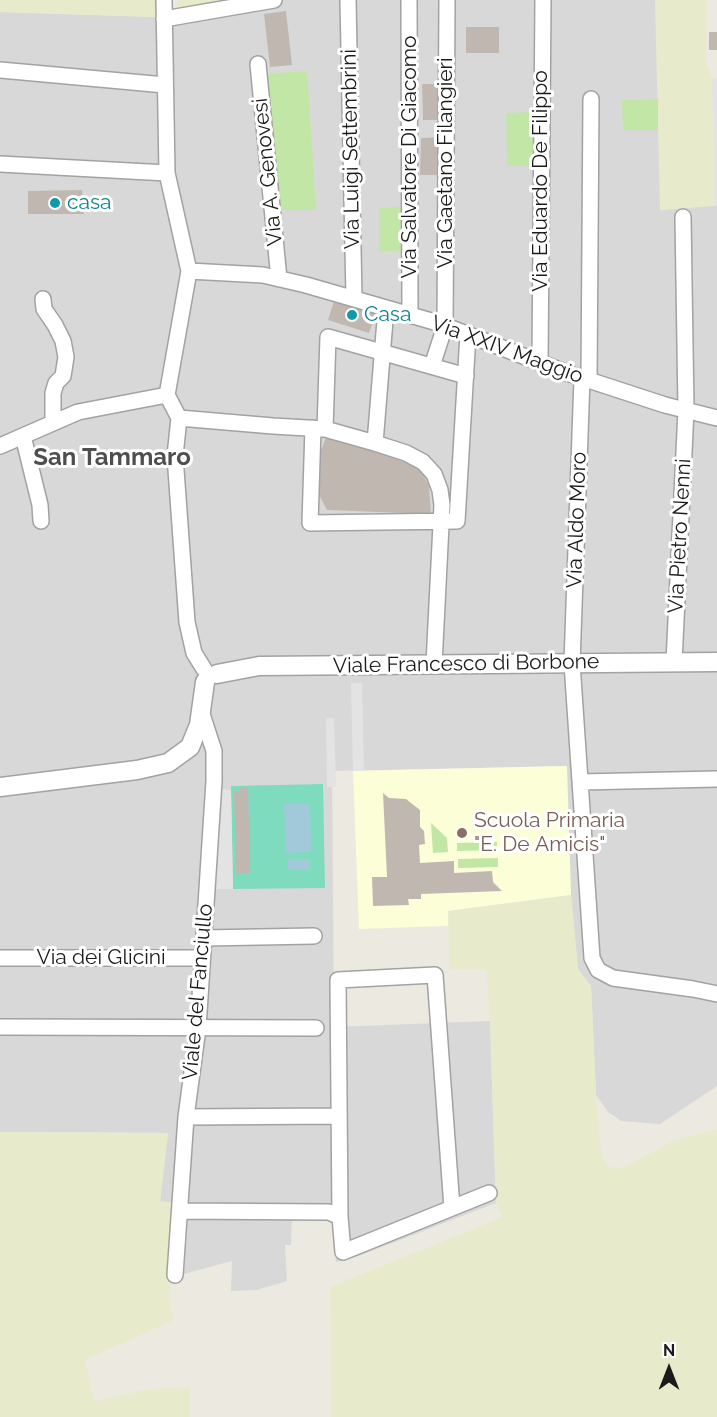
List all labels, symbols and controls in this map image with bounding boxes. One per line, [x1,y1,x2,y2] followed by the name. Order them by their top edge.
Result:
[397,35,423,279] street label: Via Salvatore Di Giacomo
[337,49,365,249] street label: Via Luigi Settembrini
[433,57,459,269] street label: Via Gaetano Filangieri
[528,70,554,292] street label: Via Eduardo De Filippo
[248,97,288,247] street label: Via A. Genovesi
[67,190,112,216] place label: casa
[48,196,62,210] marker: casa
[364,302,411,328] place label: Casa
[345,308,359,322] marker: Casa
[428,311,586,389] street label: Via XXIV Maggio
[33,444,191,472] district label: San Tammaro
[562,451,592,589] street label: Via Aldo Moro
[663,458,697,614] street label: Via Pietro Nenni
[333,649,599,679] street label: Viale Francesco di Borbone
[474,808,625,858] place label: Scuola Primaria "E. De Amicis"
[455,826,469,840] marker: Scuola Primaria "E. De Amicis"
[178,903,218,1081] street label: Viale del Fanciullo
[36,945,166,971] street label: Via dei Glicini
[639,1339,699,1399] north arrow
[663,1341,675,1360] text: N

